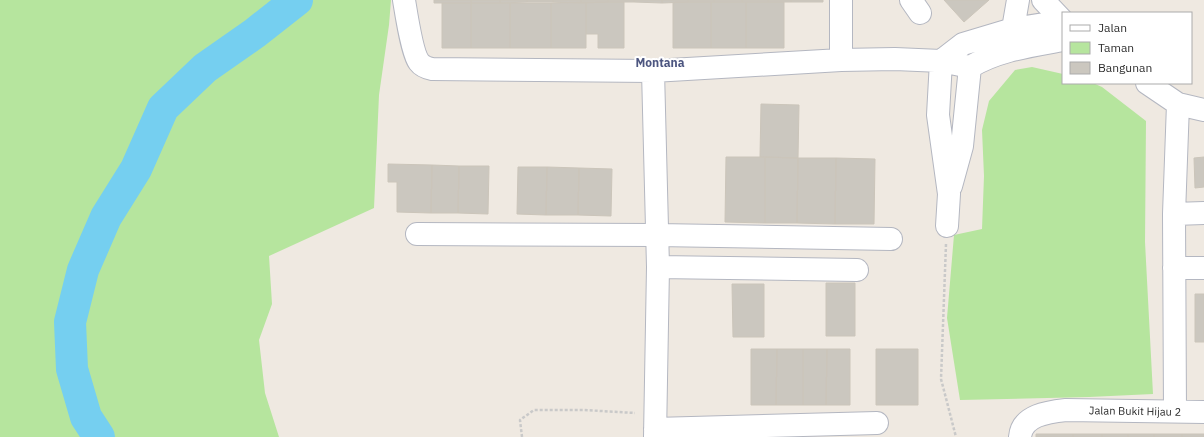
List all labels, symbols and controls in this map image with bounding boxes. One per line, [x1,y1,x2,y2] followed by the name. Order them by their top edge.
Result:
[1062,12,1192,84] legend
[1098,20,1127,35] text: Jalan
[1098,40,1134,55] text: Taman
[635,55,685,70] district label: Montana
[1098,60,1152,75] text: Bangunan
[1089,403,1181,419] street label: Jalan Bukit Hijau 2

